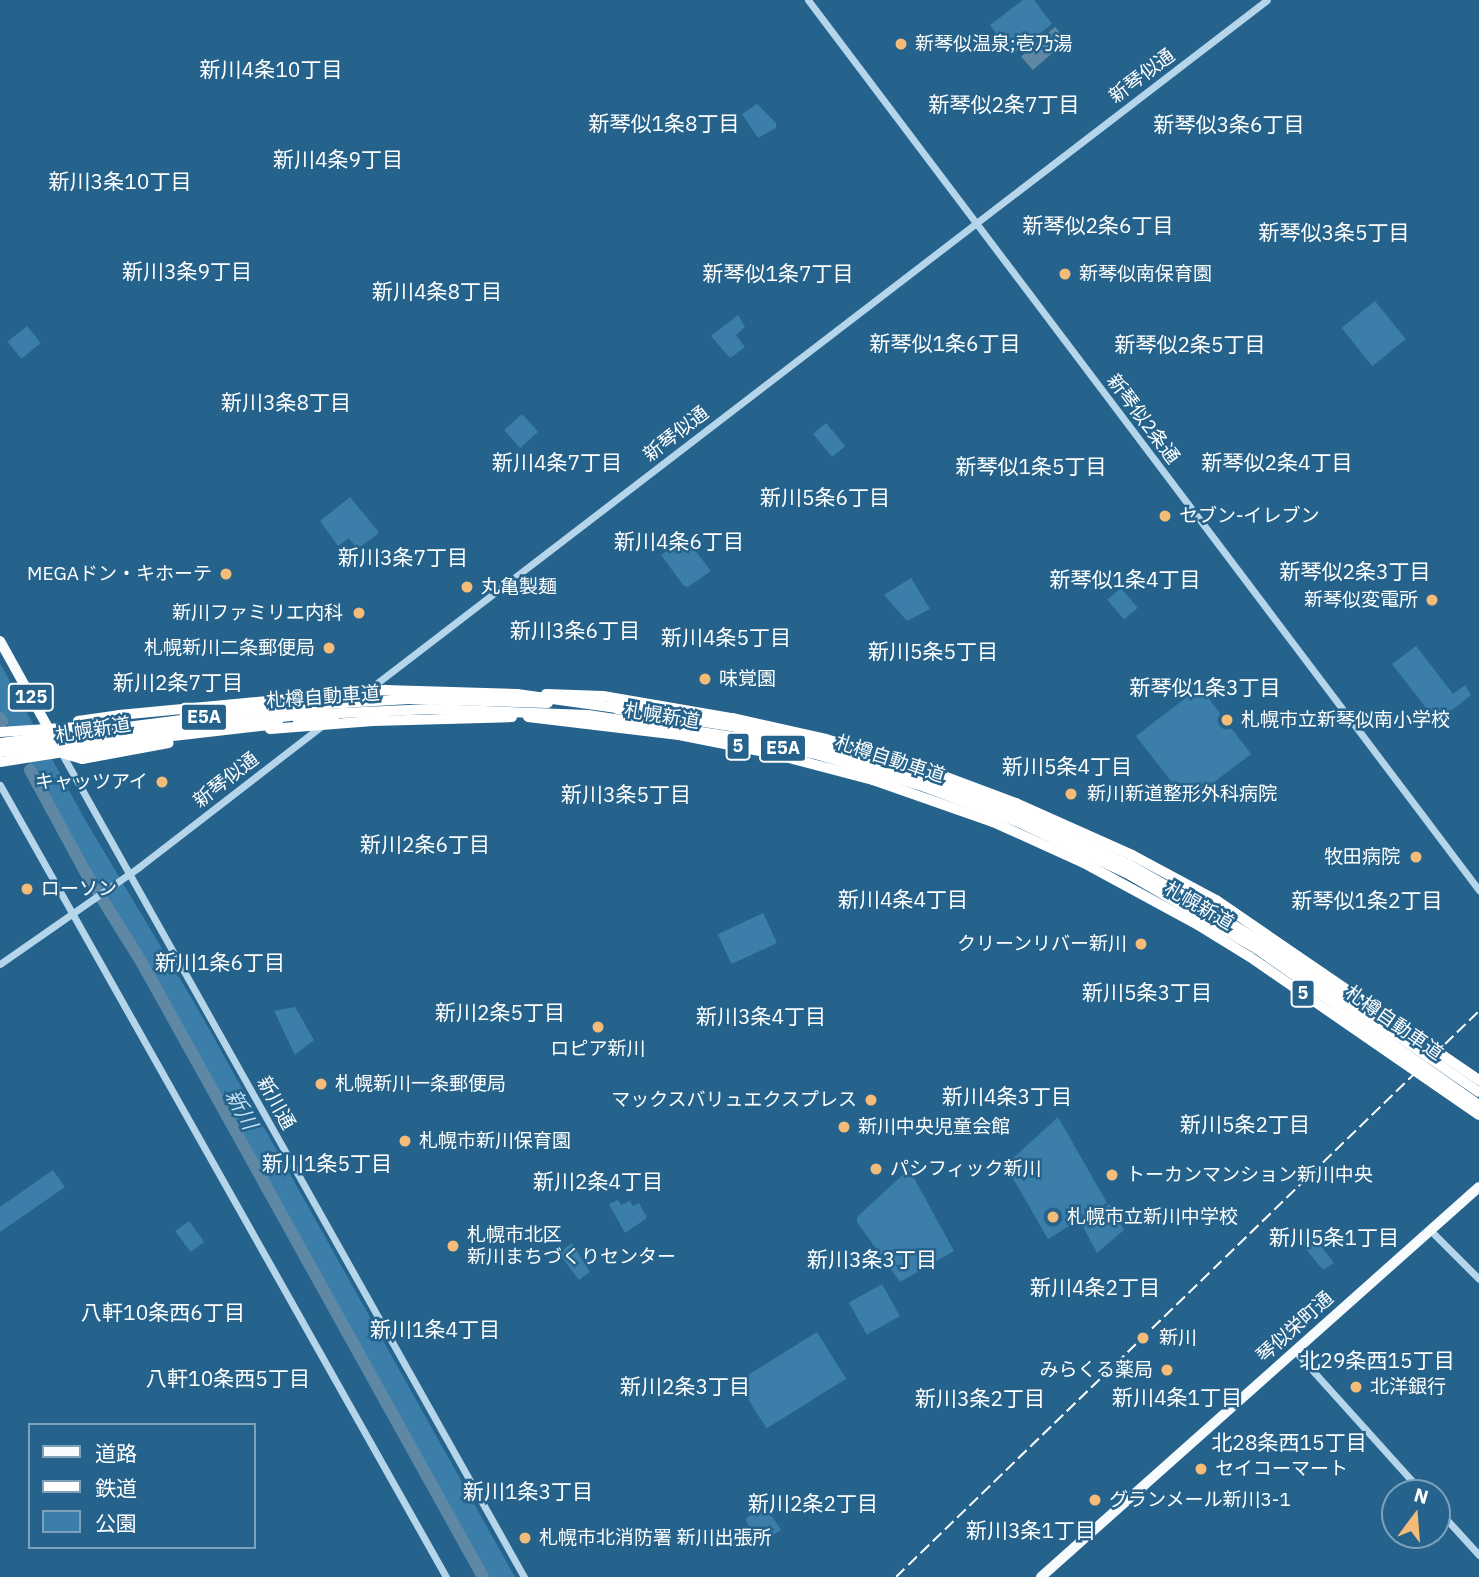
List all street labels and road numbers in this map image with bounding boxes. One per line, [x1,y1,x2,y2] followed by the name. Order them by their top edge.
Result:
[1105,44,1179,108] street label: 新琴似通
[1102,370,1184,468] street label: 新琴似2条通
[639,402,713,466] street label: 新琴似通
[7,682,56,712] road number: 125
[265,682,381,712] street label: 札樽自動車道
[623,699,701,733] street label: 札幌新道
[180,702,228,732] road number: E5A
[54,713,132,747] street label: 札幌新道
[832,731,948,787] street label: 札樽自動車道
[724,732,752,760] road number: 5
[758,734,808,762] road number: E5A
[189,748,263,812] street label: 新琴似通
[1160,877,1238,935] street label: 札幌新道
[1289,978,1317,1008] road number: 5
[1341,981,1447,1065] street label: 札樽自動車道
[252,1073,300,1133] street label: 新川通
[1252,1287,1338,1367] street label: 琴似栄町通

